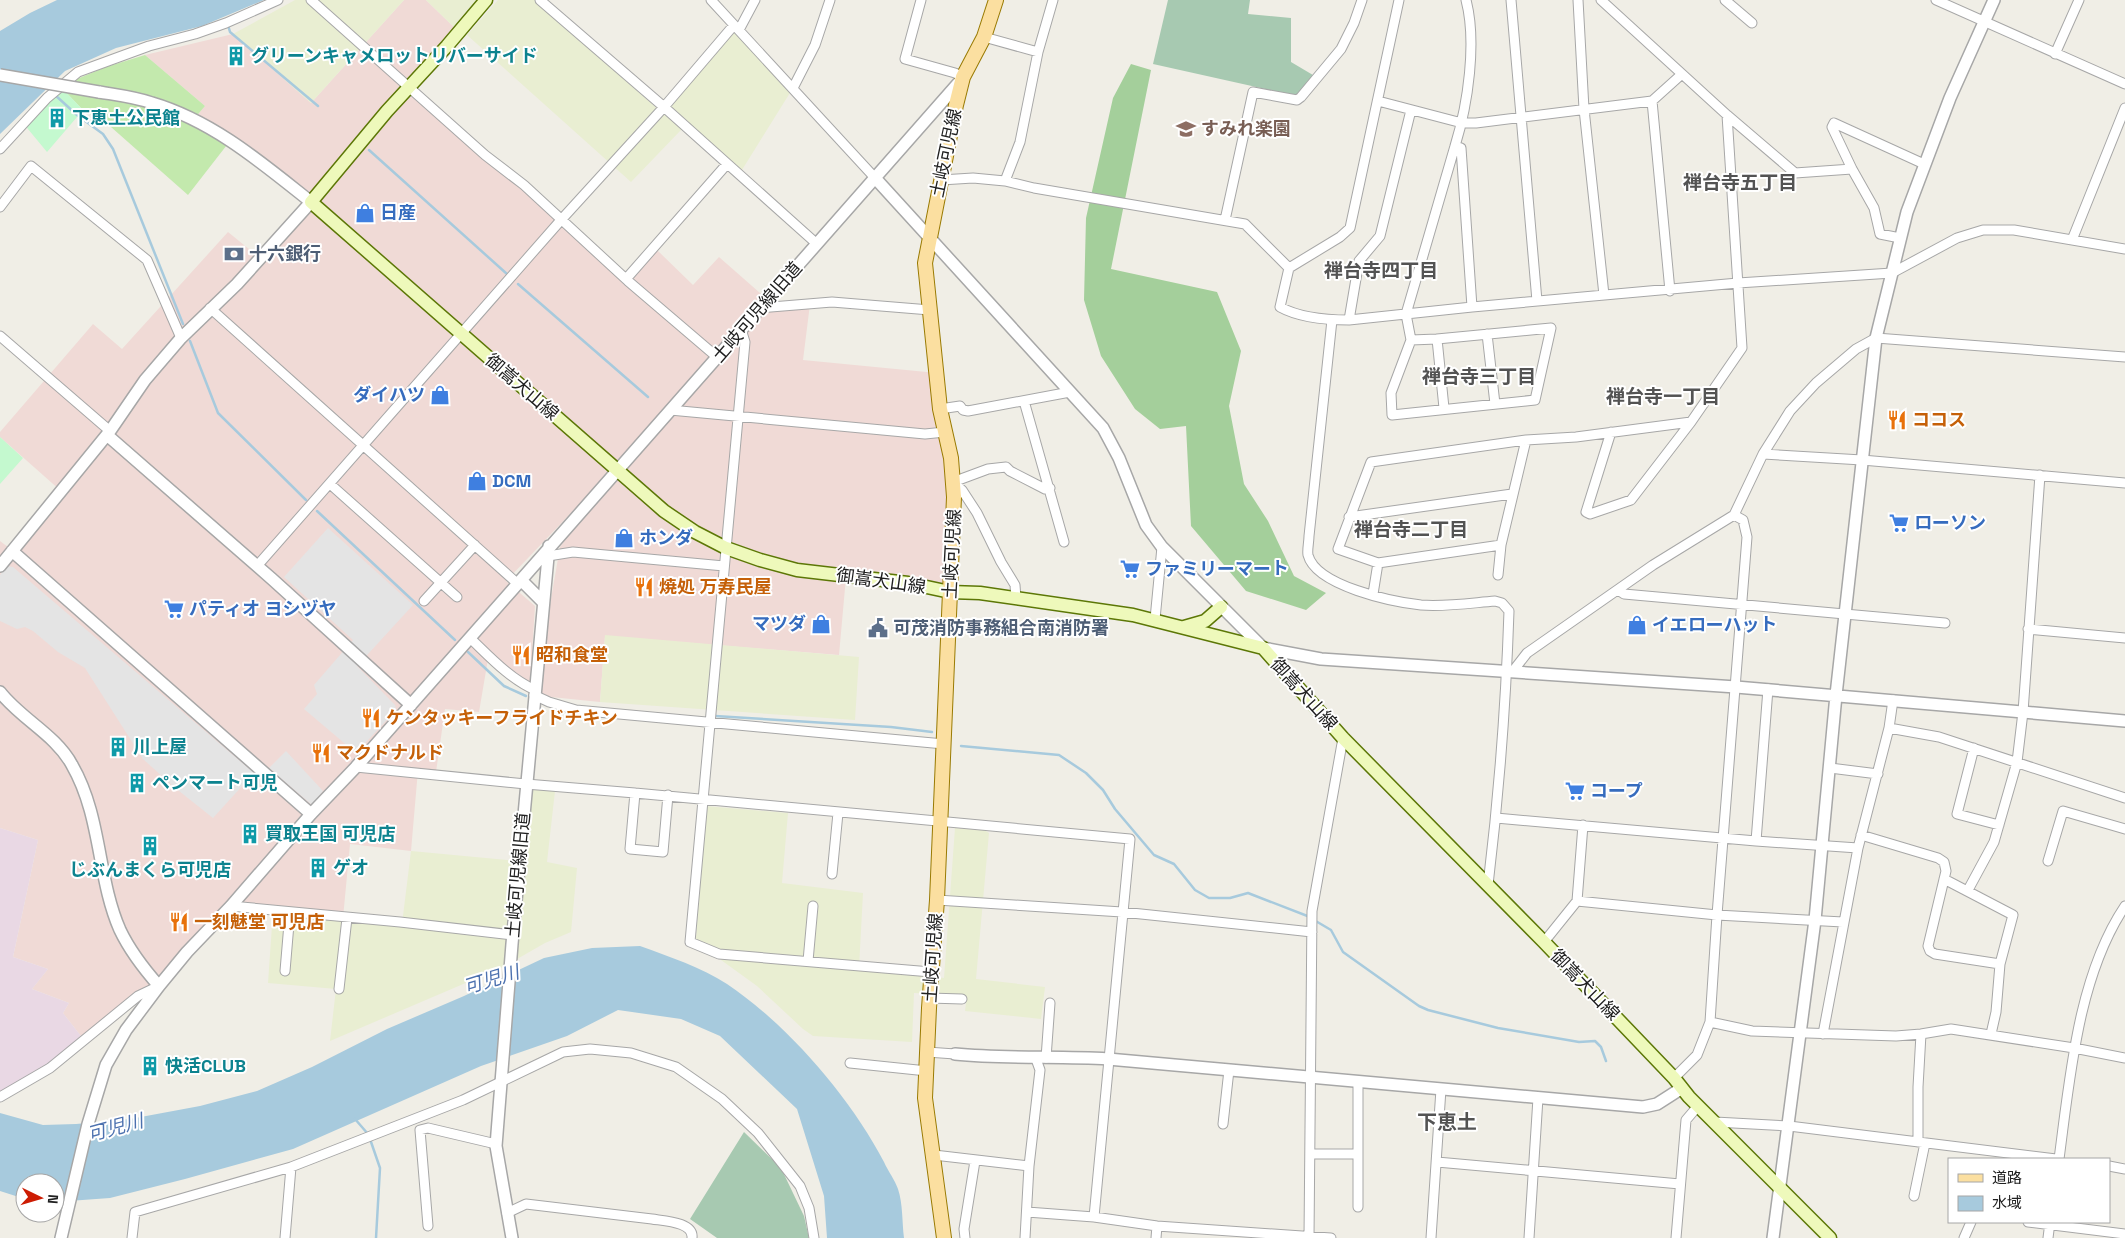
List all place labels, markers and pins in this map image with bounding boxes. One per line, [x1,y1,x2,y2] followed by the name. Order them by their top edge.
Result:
[251,44,538,67] place label: グリーンキャメロットリバーサイド
[225,45,247,67] building icon: グリーンキャメロットリバーサイド
[72,106,180,129] place label: 下恵土公民館
[46,107,68,129] building icon: 下恵土公民館
[1201,117,1291,140] place label: すみれ楽園
[1175,118,1197,140] school or university icon: すみれ楽園
[380,201,416,224] place label: 日産
[354,202,376,224] shop icon: 日産
[249,242,321,265] place label: 十六銀行
[223,243,245,265] bank icon: 十六銀行
[353,383,425,406] place label: ダイハツ
[429,384,451,406] shop icon: ダイハツ
[1912,408,1966,431] place label: ココス
[1886,409,1908,431] restaurant icon: ココス
[492,469,531,492] place label: DCM
[466,470,488,492] shop icon: DCM
[1914,511,1986,534] place label: ローソン
[1888,512,1910,534] supermarket icon: ローソン
[639,526,693,549] place label: ホンダ
[613,527,635,549] shop icon: ホンダ
[1145,557,1289,580] place label: ファミリーマート
[1119,558,1141,580] supermarket icon: ファミリーマート
[659,575,772,598] place label: 焼処 万寿民屋
[633,576,655,598] restaurant icon: 焼処 万寿民屋
[189,597,337,620] place label: パティオ ヨシヅヤ
[163,598,185,620] supermarket icon: パティオ ヨシヅヤ
[752,612,806,635] place label: マツダ
[810,613,832,635] shop icon: マツダ
[1652,613,1777,636] place label: イエローハット
[1626,614,1648,636] shop icon: イエローハット
[893,616,1109,639] place label: 可茂消防事務組合南消防署
[867,617,889,639] public building icon: 可茂消防事務組合南消防署
[536,643,608,666] place label: 昭和食堂
[510,644,532,666] restaurant icon: 昭和食堂
[386,706,618,729] place label: ケンタッキーフライドチキン
[360,707,382,729] restaurant icon: ケンタッキーフライドチキン
[133,735,187,758] place label: 川上屋
[107,736,129,758] building icon: 川上屋
[336,741,444,764] place label: マクドナルド
[310,742,332,764] restaurant icon: マクドナルド
[152,771,278,794] place label: ペンマート可児
[126,772,148,794] building icon: ペンマート可児
[1590,779,1643,802] place label: コープ
[1564,780,1586,802] supermarket icon: コープ
[265,822,396,845] place label: 買取王国 可児店
[239,823,261,845] building icon: 買取王国 可児店
[139,835,161,857] building icon: じぶんまくら可児店
[333,856,369,879] place label: ゲオ
[307,857,329,879] building icon: ゲオ
[69,858,231,881] place label: じぶんまくら可児店
[194,910,325,933] place label: 一刻魅堂 可児店
[168,911,190,933] restaurant icon: 一刻魅堂 可児店
[165,1054,246,1077] place label: 快活CLUB
[139,1055,161,1077] building icon: 快活CLUB

